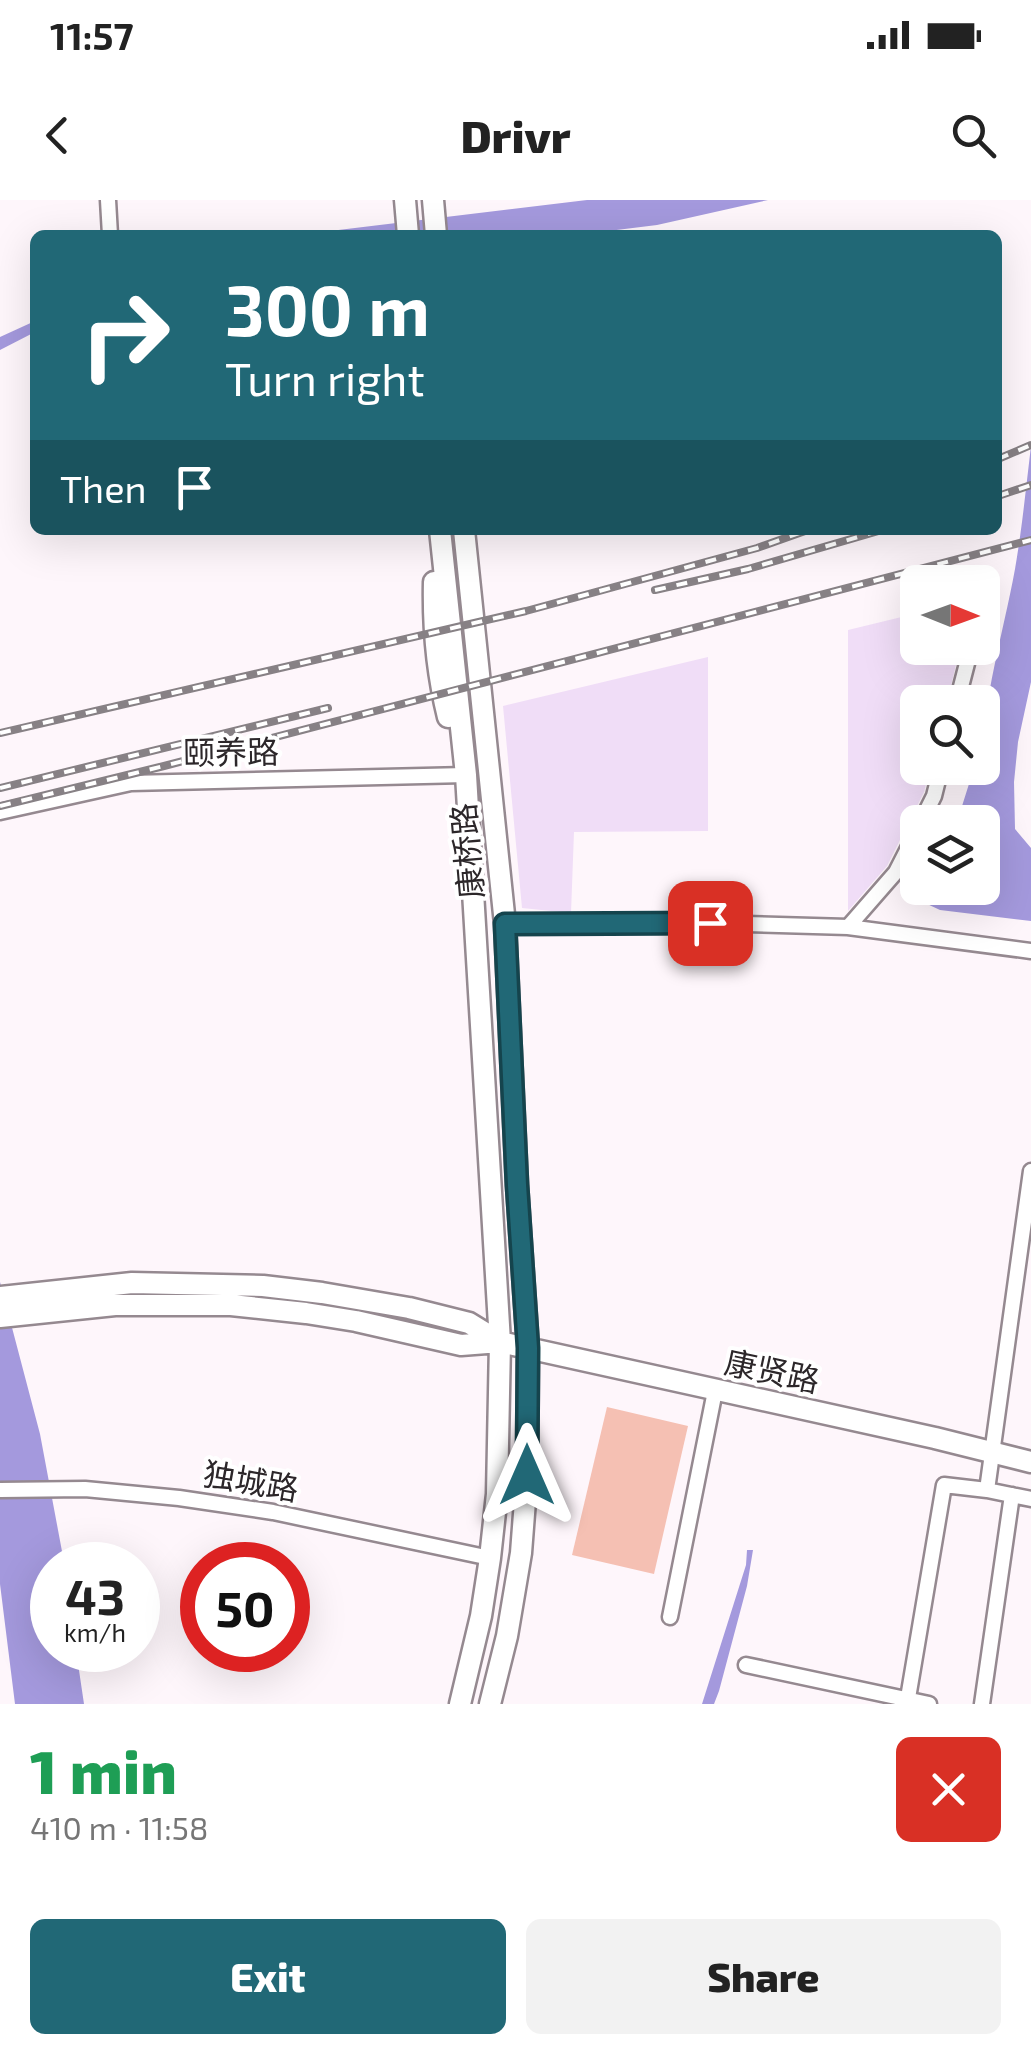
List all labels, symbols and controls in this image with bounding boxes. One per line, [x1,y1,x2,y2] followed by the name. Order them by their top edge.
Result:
[50,12,134,58] text: 11:57
[30,108,85,163] icon: back
[460,108,571,162] text: Drivr
[946,108,1001,163] icon: search
[225,266,430,350] text: 300 m
[60,270,190,400] icon: right
[225,351,425,405] text: Turn right
[167,460,222,515] icon: arrive
[60,465,147,511] text: Then
[900,565,1000,665] north arrow
[900,565,1000,905] map controls
[900,685,1000,785] button: search
[183,731,279,771] street label: 颐养路
[443,802,489,901] street label: 康桥路
[900,805,1000,905] button: layers
[668,881,753,966] pin
[683,896,738,951] icon: arrive
[722,1341,823,1399] street label: 康贤路
[475,1423,579,1527] position arrow
[201,1453,302,1507] street label: 独城路
[180,1542,310,1672] speed limit sign: 50
[65,1565,125,1625] text: 43
[64,1617,126,1647] text: km/h
[30,1734,177,1806] text: 1 min
[896,1737,1001,1842] button: close
[30,1808,208,1846] text: 410 m · 11:58
[30,1919,506,2034] button: Exit
[526,1919,1001,2034] button: Share

